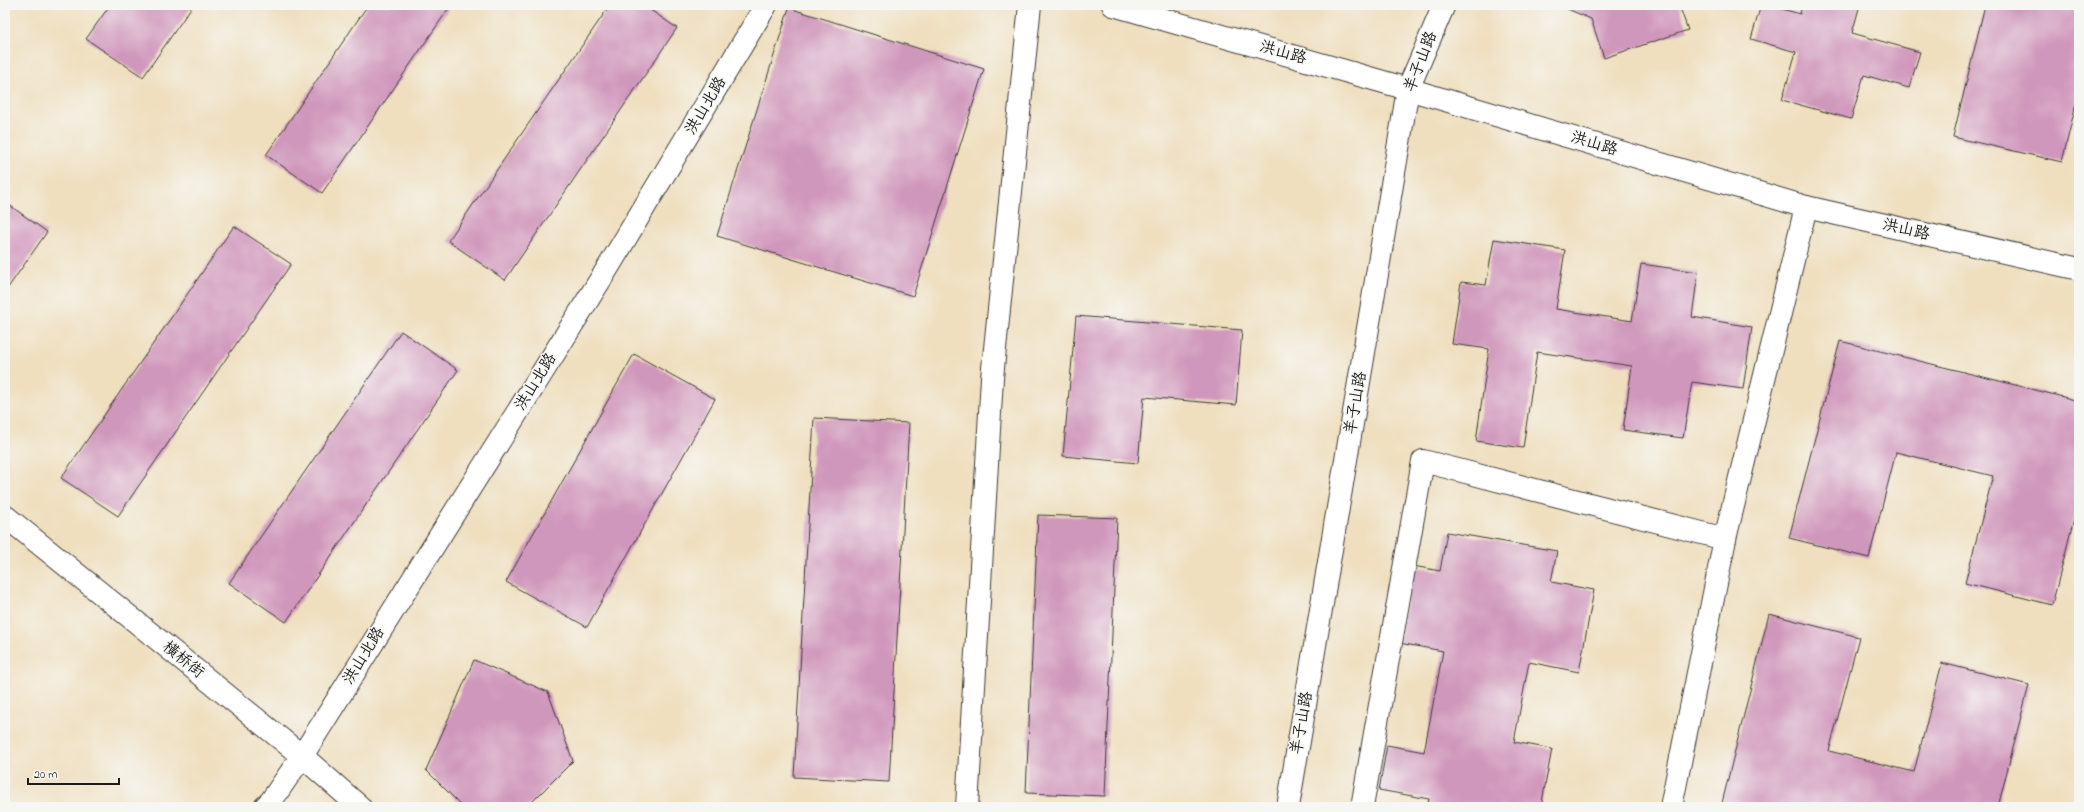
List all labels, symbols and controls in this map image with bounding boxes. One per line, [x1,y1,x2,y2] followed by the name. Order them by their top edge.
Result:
[1398,28,1444,96] street label: 羊子山路
[1257,35,1309,71] street label: 洪山路
[679,72,733,140] street label: 洪山北路
[1568,126,1620,162] street label: 洪山路
[1880,213,1932,247] street label: 洪山路
[509,348,563,416] street label: 洪山北路
[1339,369,1373,437] street label: 羊子山路
[337,622,391,690] street label: 洪山北路
[157,636,209,684] street label: 横桥街
[1285,689,1319,757] street label: 羊子山路
[28,760,119,786] scale bar
[34,766,57,784] text: 20 m

